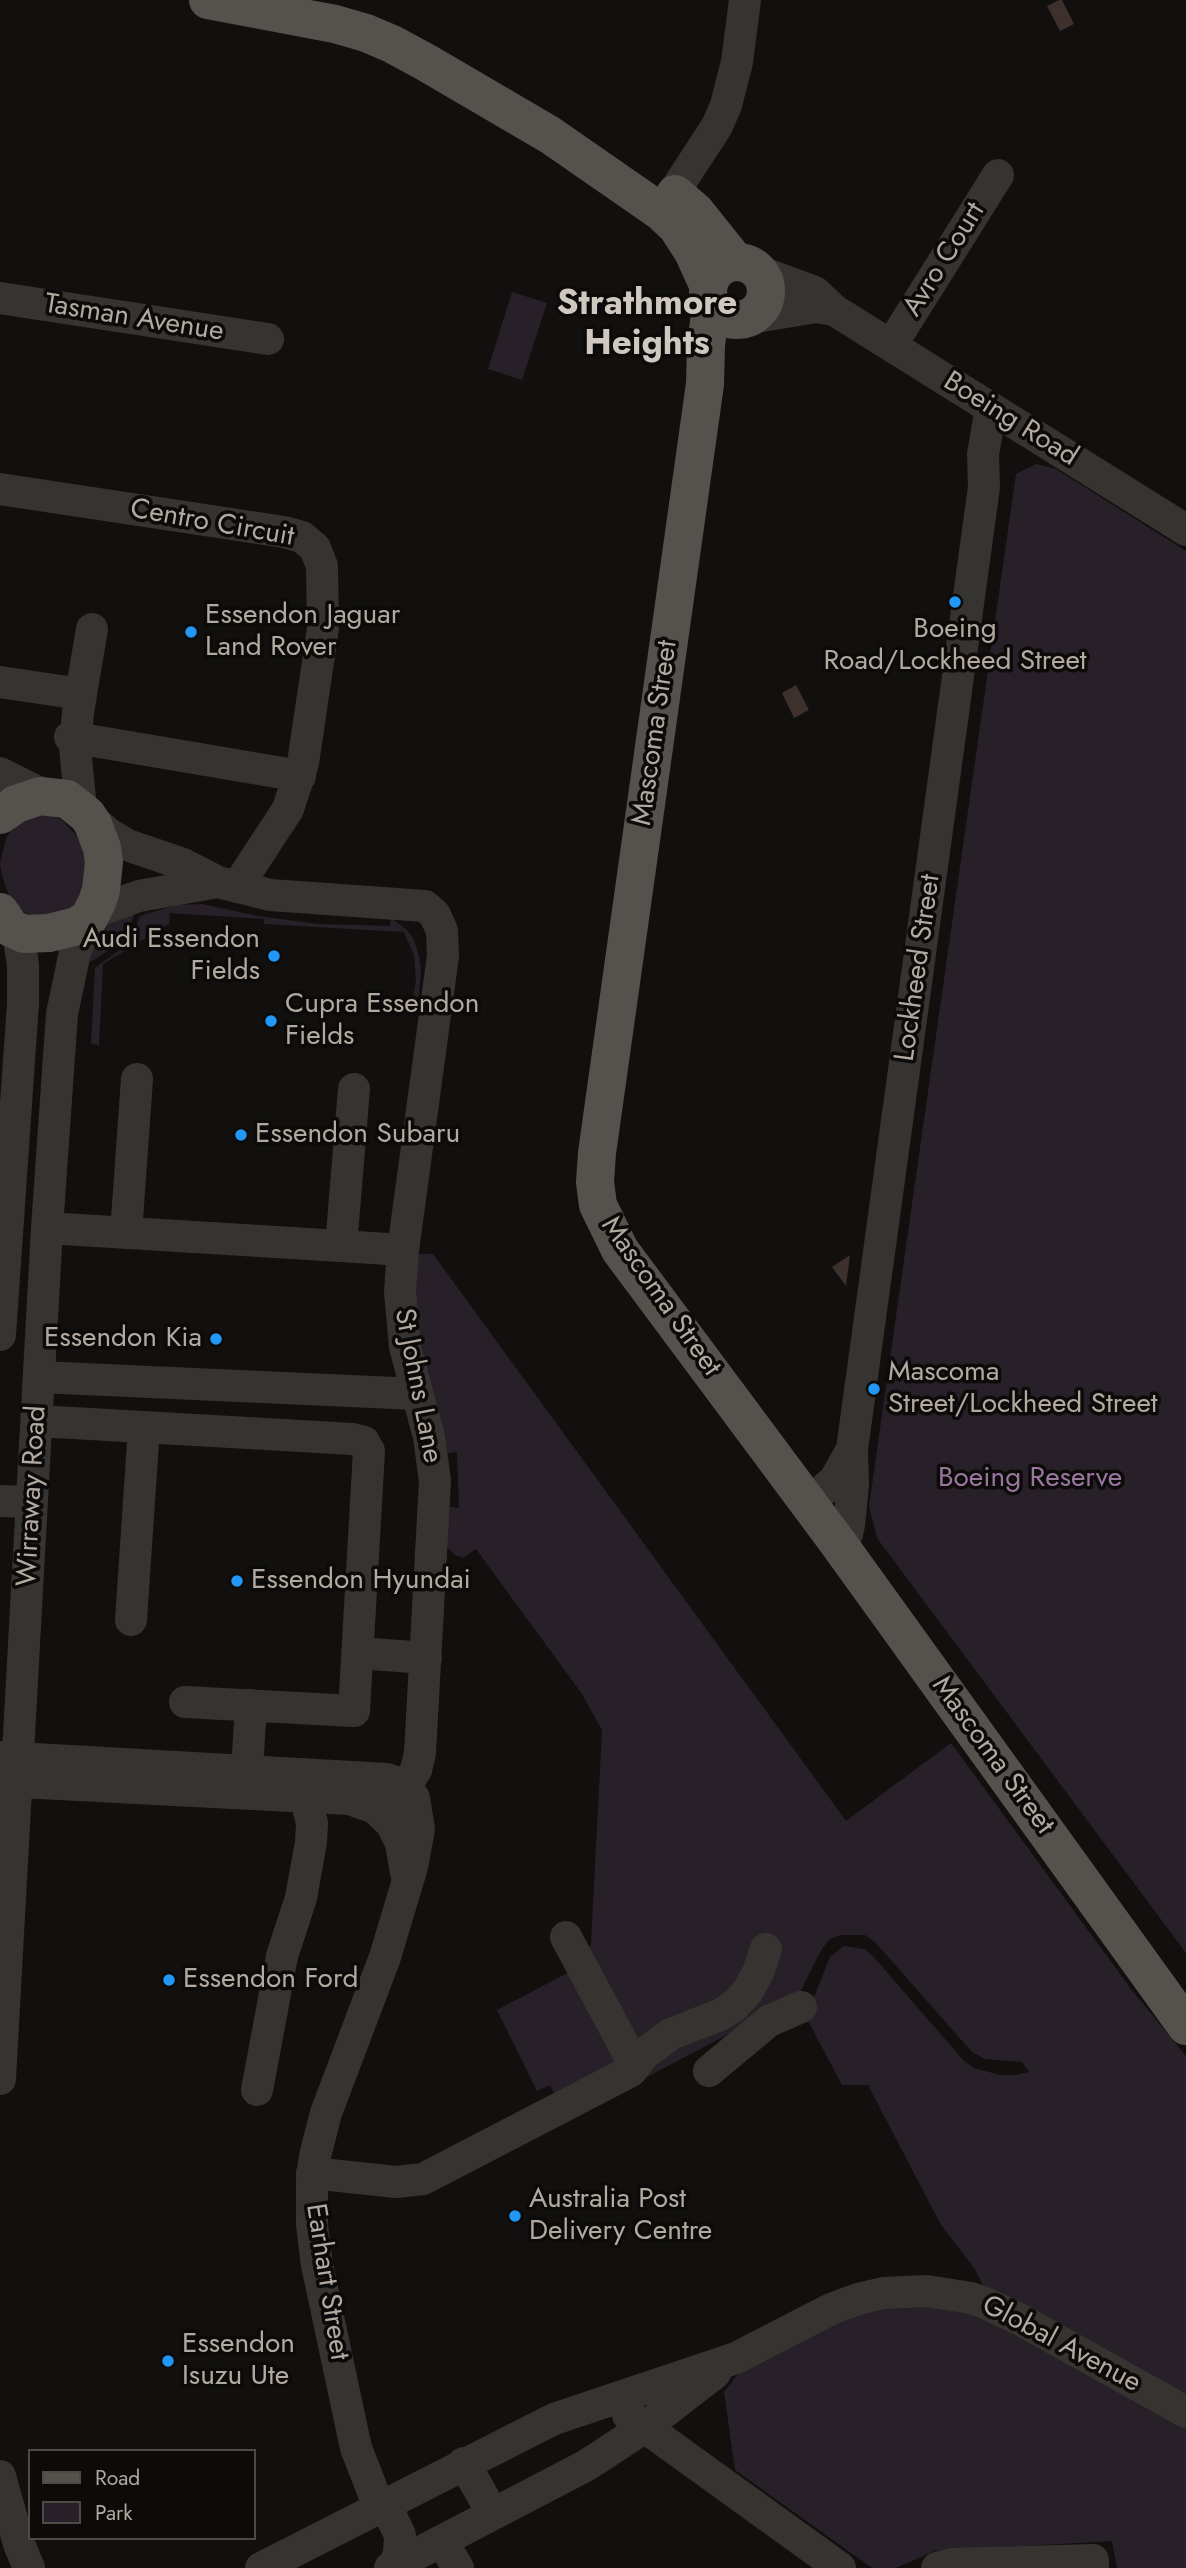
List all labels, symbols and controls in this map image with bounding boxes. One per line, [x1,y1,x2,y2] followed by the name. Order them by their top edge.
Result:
[897,197,993,323] street label: Avro Court
[557,285,737,367] district label: Strathmore Heights
[42,288,226,350] street label: Tasman Avenue
[937,365,1083,475] street label: Boeing Road
[128,493,296,555] street label: Centro Circuit
[947,594,963,610] marker: Boeing Road/Lockheed Street
[205,599,400,665] place label: Essendon Jaguar Land Rover
[823,613,1087,679] place label: Boeing Road/Lockheed Street
[183,624,199,640] marker: Essendon Jaguar Land Rover
[626,638,686,828] street label: Mascoma Street
[889,872,949,1064] street label: Lockheed Street
[83,923,260,989] place label: Audi Essendon Fields
[266,948,282,964] marker: Audi Essendon Fields
[285,988,479,1054] place label: Cupra Essendon Fields
[263,1013,279,1029] marker: Cupra Essendon Fields
[255,1118,460,1152] place label: Essendon Subaru
[233,1127,249,1143] marker: Essendon Subaru
[593,1211,727,1383] street label: Mascoma Street
[386,1306,448,1466] street label: St Johns Lane
[44,1322,202,1356] place label: Essendon Kia
[208,1331,224,1347] marker: Essendon Kia
[888,1356,1158,1422] place label: Mascoma Street/Lockheed Street
[866,1381,882,1397] marker: Mascoma Street/Lockheed Street
[11,1405,55,1587] street label: Wirraway Road
[938,1462,1122,1496] park label: Boeing Reserve
[251,1564,471,1598] place label: Essendon Hyundai
[229,1573,245,1589] marker: Essendon Hyundai
[924,1671,1060,1841] street label: Mascoma Street
[183,1963,358,1997] place label: Essendon Ford
[161,1972,177,1988] marker: Essendon Ford
[529,2183,712,2249] place label: Australia Post Delivery Centre
[297,2201,355,2363] street label: Earhart Street
[507,2208,523,2224] marker: Australia Post Delivery Centre
[976,2289,1146,2401] street label: Global Avenue
[182,2328,295,2394] place label: Essendon Isuzu Ute
[160,2353,176,2369] marker: Essendon Isuzu Ute
[28,2449,256,2540] legend
[95,2463,140,2493] text: Road
[95,2498,132,2528] text: Park

